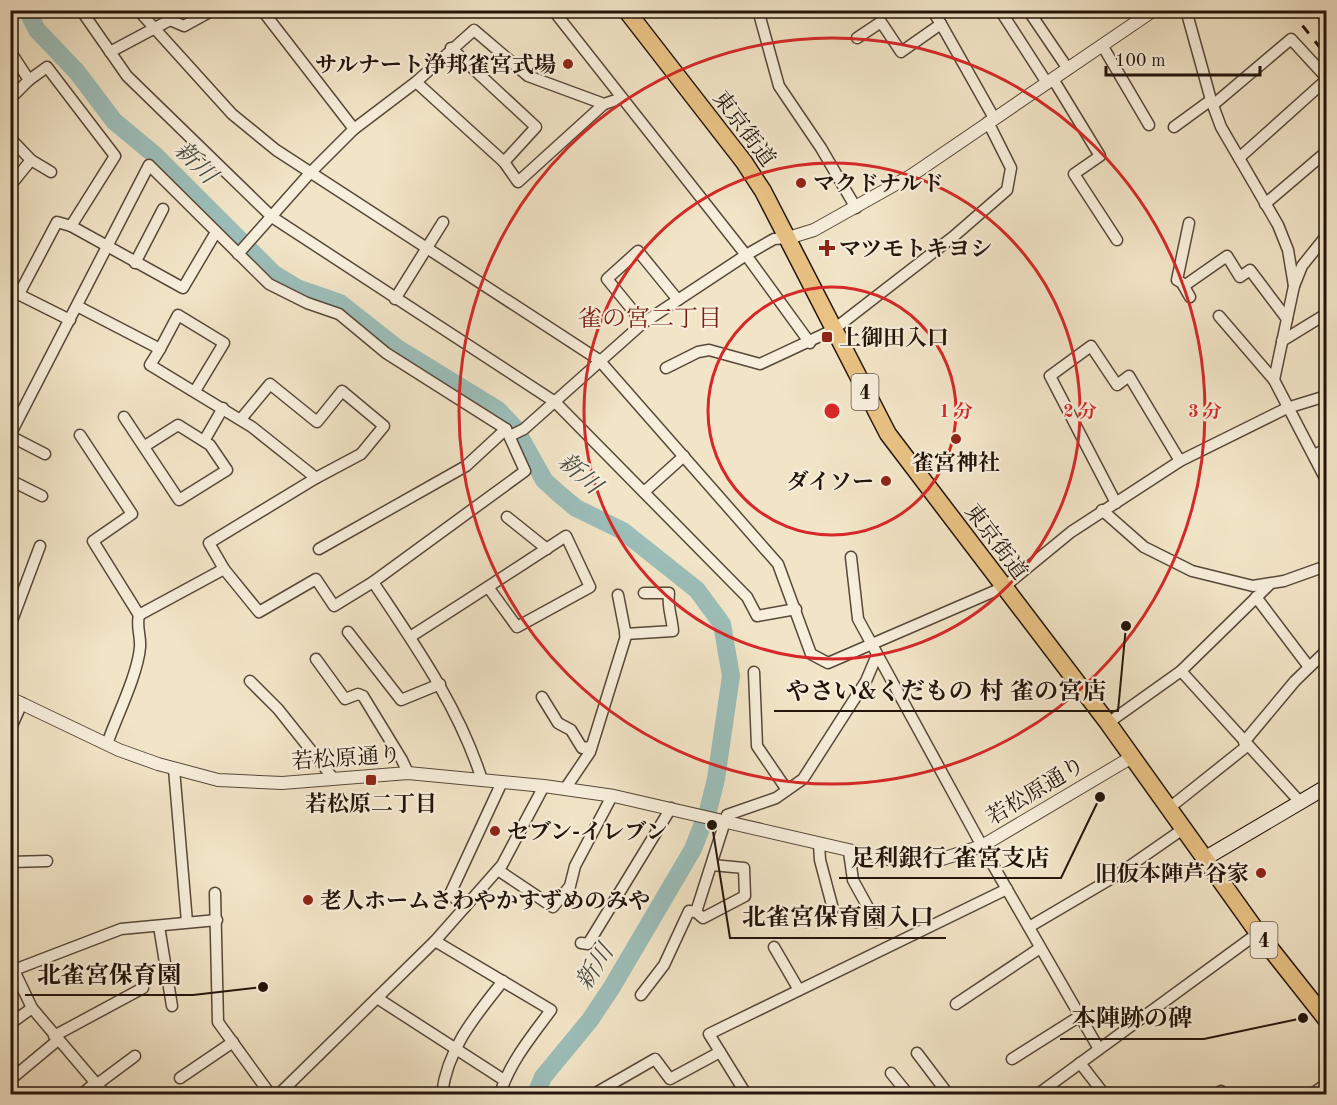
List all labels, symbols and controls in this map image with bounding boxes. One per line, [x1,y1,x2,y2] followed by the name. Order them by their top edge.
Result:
[1106,39,1260,77] scale bar
[315,52,556,77] place label: サルナート浄邦雀宮式場
[1115,52,1166,70] text: 100 m
[561,57,575,71] marker: サルナート浄邦雀宮式場
[708,86,780,171] street label: 東京街道
[169,136,224,191] water label: 新川
[813,173,944,196] place label: マクドナルド
[794,176,808,190] marker: マクドナルド
[839,238,992,261] place label: マツモトキヨシ
[820,241,834,255] marker: マツモトキヨシ
[578,305,722,332] district label: 雀の宮二丁目
[839,326,949,350] place label: 上御田入口
[820,330,834,344] marker: 上御田入口
[852,374,878,410] road number: 4
[822,401,842,421] centre of rings
[939,401,973,421] text: 1 分
[1063,401,1097,421] text: 2 分
[1188,401,1222,421] text: 3 分
[949,432,963,446] marker: 雀宮神社
[553,447,609,501] water label: 新川
[912,451,1000,475] place label: 雀宮神社
[786,470,874,494] place label: ダイソー
[879,474,893,488] marker: ダイソー
[960,499,1032,584] street label: 東京街道
[774,669,1118,711] callout: やさい&くだもの 村 雀の宮店
[786,678,1106,705] text: やさい&くだもの 村 雀の宮店
[290,742,402,774] street label: 若松原通り
[982,752,1089,829] street label: 若松原通り
[364,773,378,787] marker: 若松原二丁目
[305,792,437,816] place label: 若松原二丁目
[507,820,667,844] place label: セブン-イレブン
[488,824,502,838] marker: セブン-イレブン
[839,836,1061,878] callout: 足利銀行 雀宮支店
[851,845,1049,872] text: 足利銀行 雀宮支店
[1095,862,1249,886] place label: 旧仮本陣芦谷家
[1254,866,1268,880] marker: 旧仮本陣芦谷家
[320,889,650,913] place label: 老人ホームさわやかすずめのみや
[301,893,315,907] marker: 老人ホームさわやかすずめのみや
[730,896,946,938] callout: 北雀宮保育園入口
[742,904,934,931] text: 北雀宮保育園入口
[1250,922,1278,958] road number: 4
[570,937,620,995] water label: 新川
[25,953,193,995] callout: 北雀宮保育園
[37,962,181,989] text: 北雀宮保育園
[1060,997,1204,1039] callout: 本陣跡の碑
[1072,1005,1192,1032] text: 本陣跡の碑

